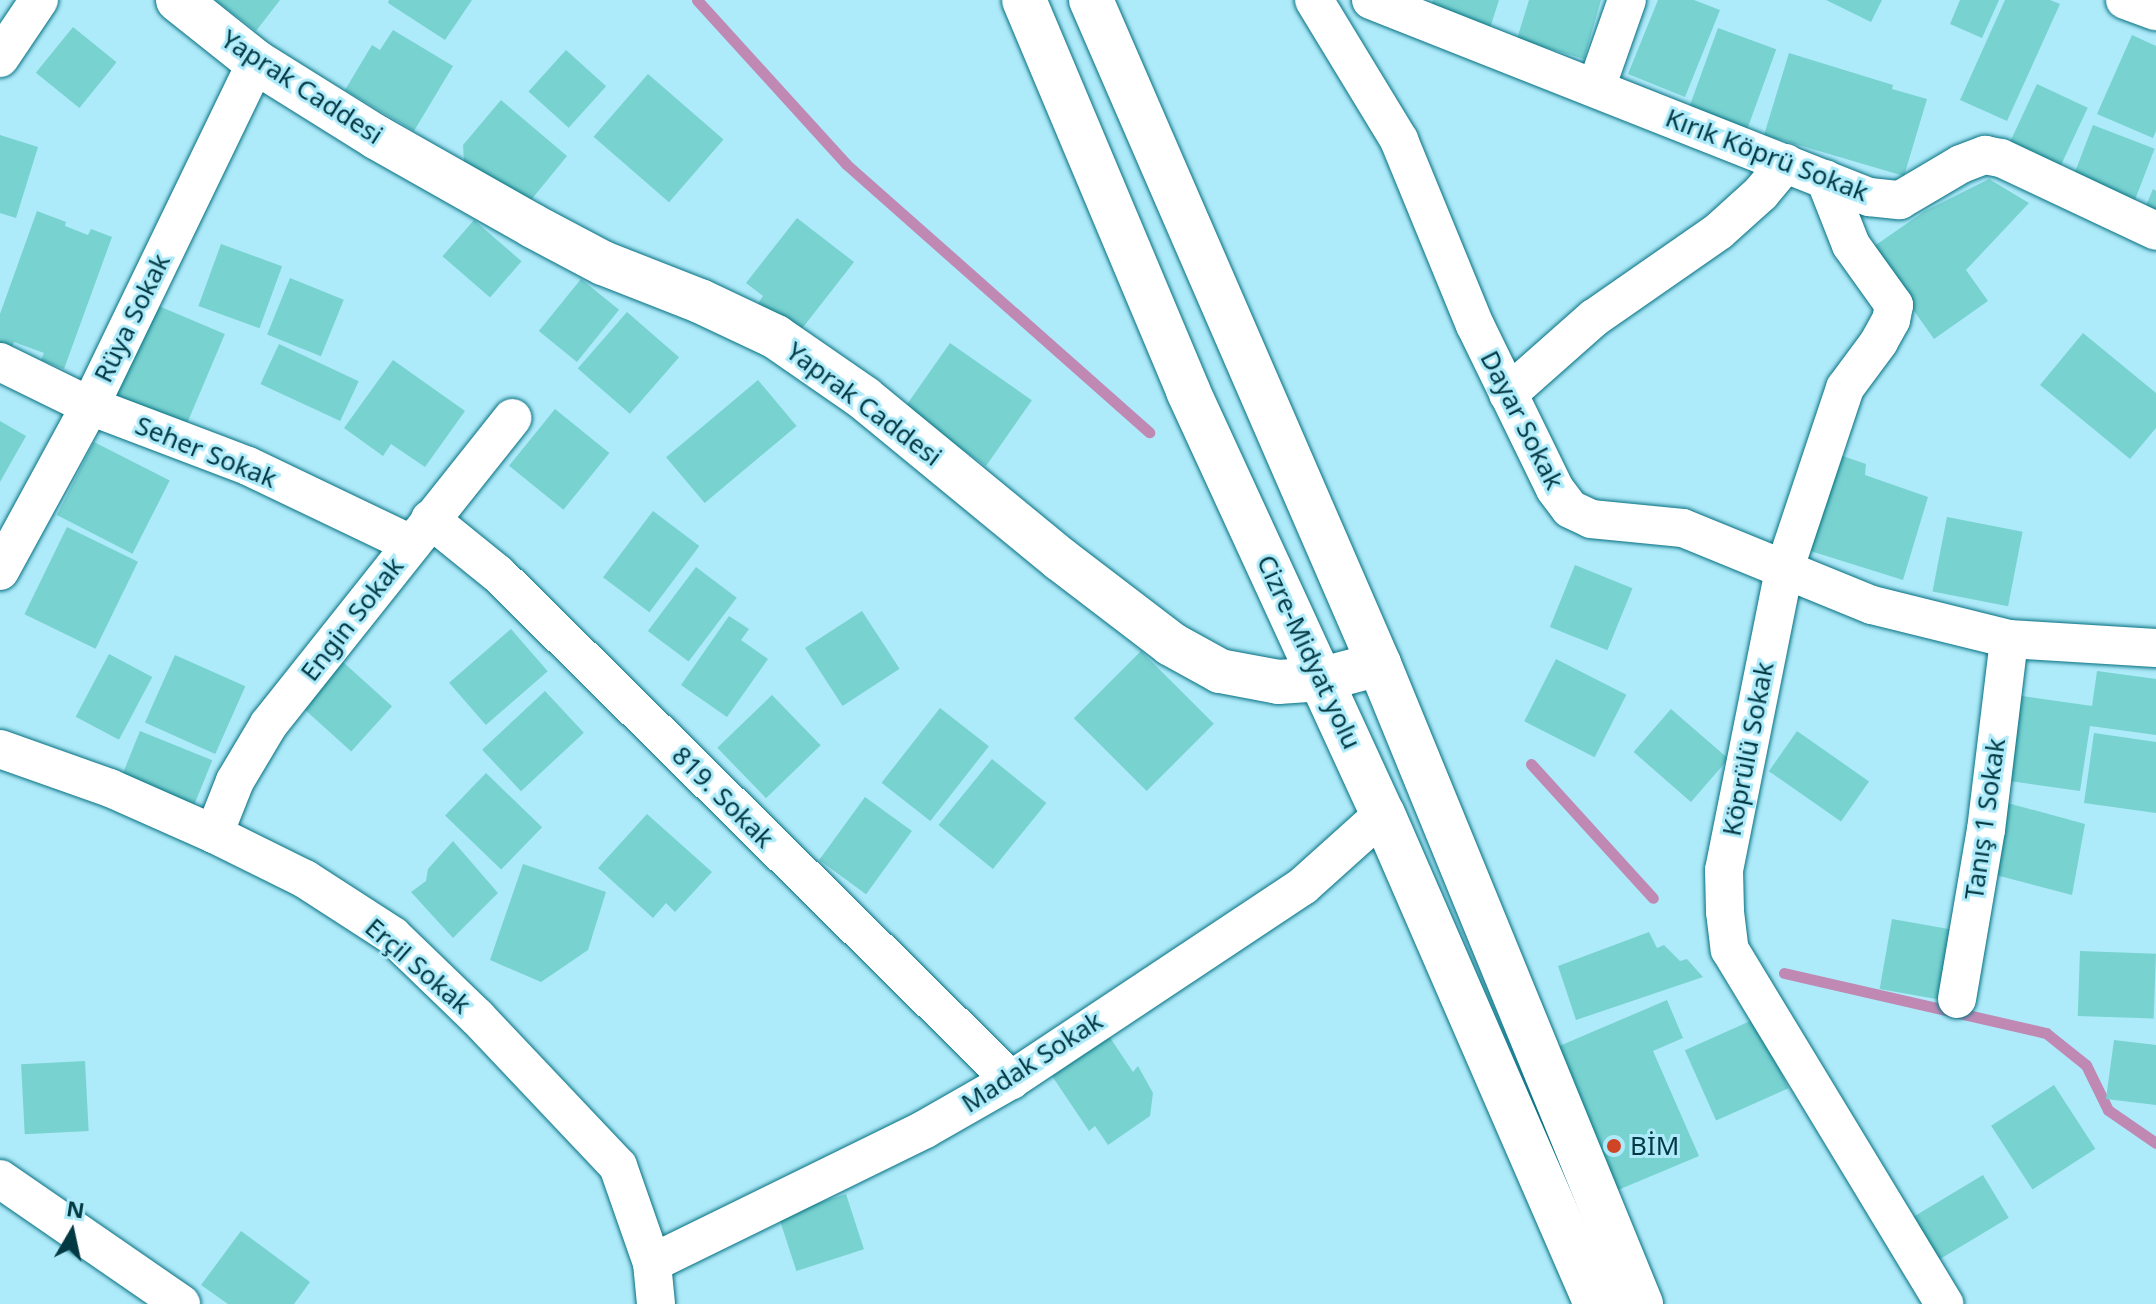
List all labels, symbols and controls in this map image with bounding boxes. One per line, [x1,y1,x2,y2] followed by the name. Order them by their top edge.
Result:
[215,23,389,151] street label: Yaprak Caddesi
[1661,102,1873,208] street label: Kırık Köprü Sokak
[87,249,177,387] street label: Rüya Sokak
[780,335,948,473] street label: Yaprak Caddesi
[1474,346,1570,494] street label: Dayar Sokak
[131,410,281,494] street label: Seher Sokak
[1250,550,1368,754] street label: Cizre-Midyat yolu
[294,551,410,687] street label: Engin Sokak
[1716,659,1780,839] street label: Köprülü Sokak
[1958,736,2012,902] street label: Tanış 1 Sokak
[666,740,780,854] street label: 819. Sokak
[359,912,477,1020] street label: Erçil Sokak
[956,1005,1108,1119] street label: Madak Sokak
[1630,1130,1679,1162] place label: BİM
[1605,1137,1623,1155] marker: BİM
[32,1192,112,1272] north arrow
[65,1192,87,1225] text: N

